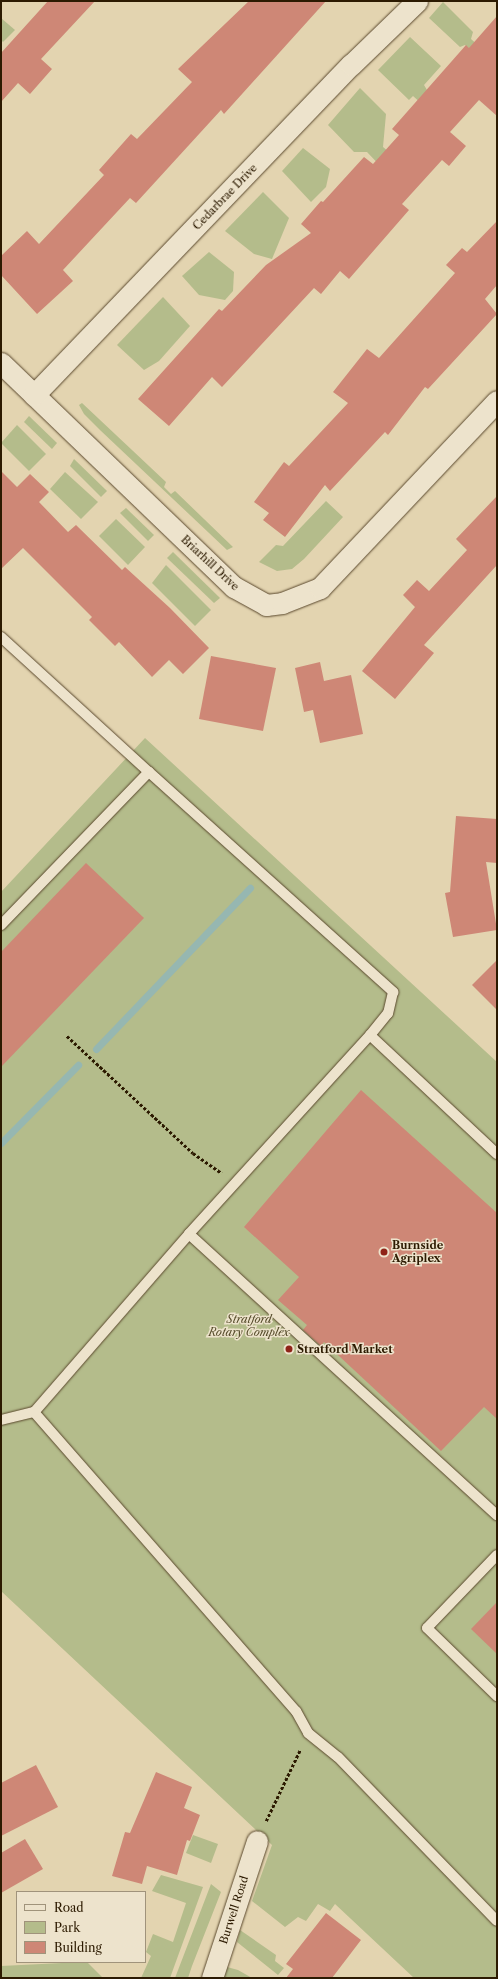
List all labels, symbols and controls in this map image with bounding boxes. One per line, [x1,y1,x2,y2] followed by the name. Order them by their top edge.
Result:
[190,161,260,233] street label: Cedarbrae Drive
[178,533,242,593] street label: Briarhill Drive
[392,1239,443,1265] place label: Burnside Agriplex
[379,1247,389,1257] marker: Burnside Agriplex
[209,1313,289,1339] park label: Stratford Rotary Complex
[297,1342,393,1356] place label: Stratford Market
[284,1344,294,1354] marker: Stratford Market
[217,1874,251,1946] street label: Burwell Road
[16,1891,146,1963] legend
[54,1900,84,1915] text: Road
[54,1920,80,1935] text: Park
[54,1940,102,1955] text: Building

